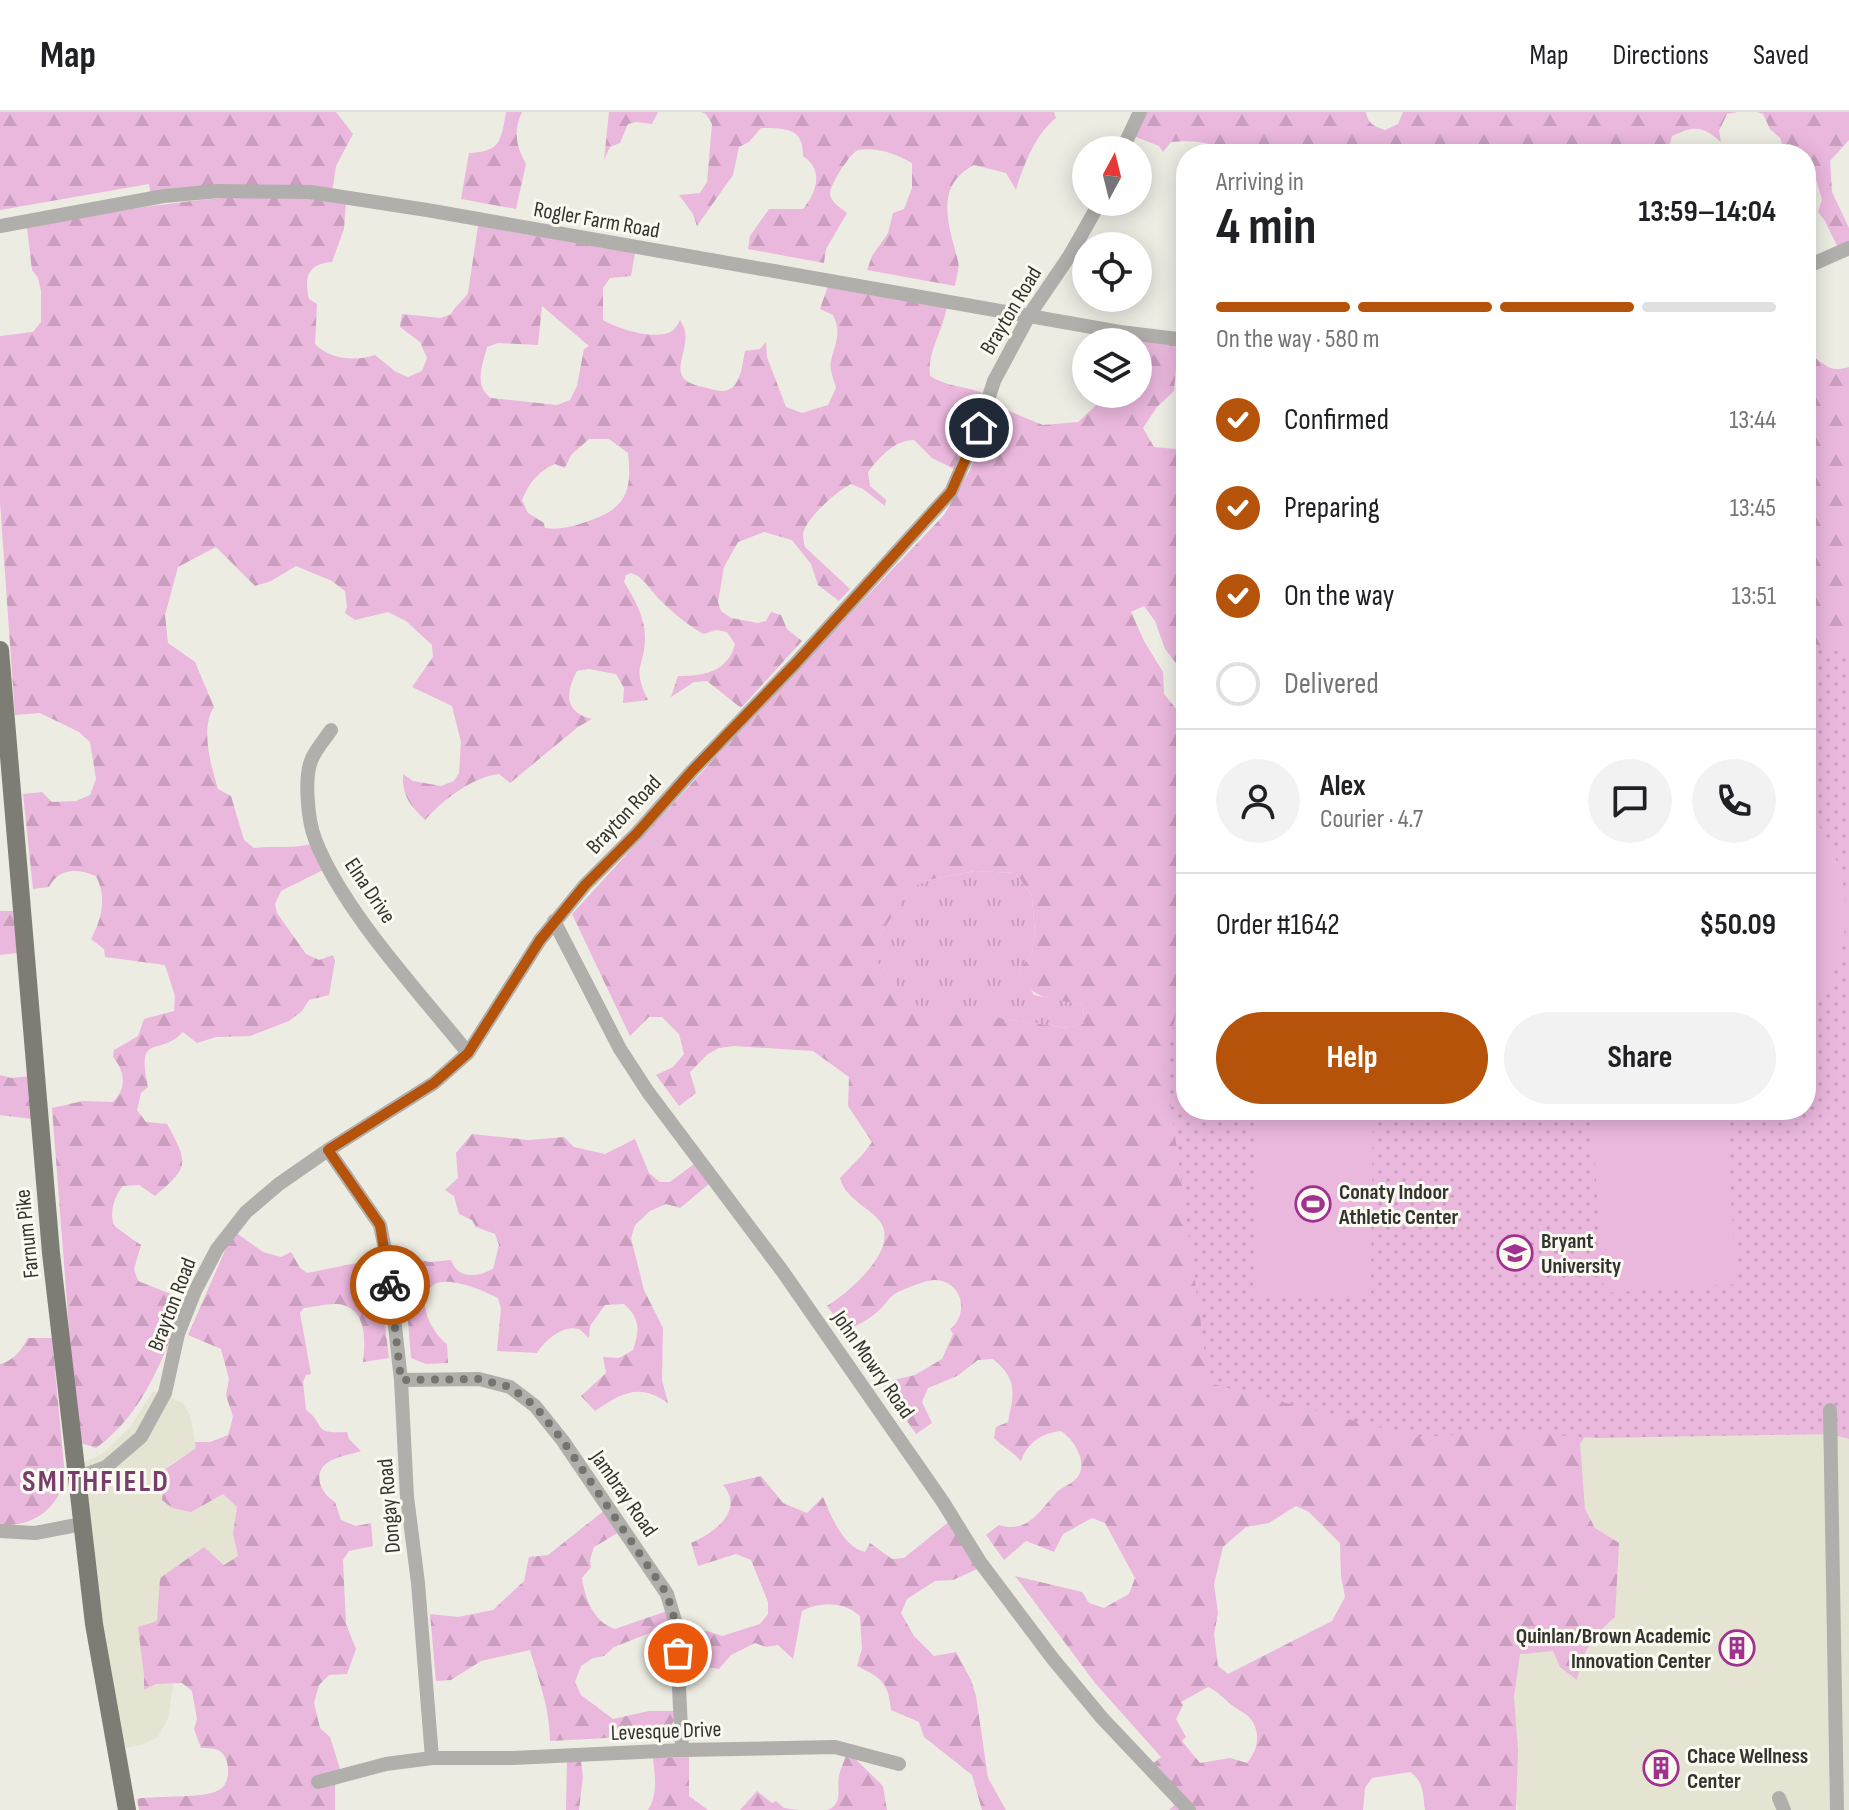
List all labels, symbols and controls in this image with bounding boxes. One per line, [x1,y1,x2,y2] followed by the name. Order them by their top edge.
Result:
[40,33,96,78] text: Map
[1530,39,1569,72] text: Map
[1613,39,1709,72] text: Directions
[1753,39,1809,72] text: Saved
[1072,136,1152,216] north arrow
[1072,136,1152,408] map controls
[1216,167,1304,198] text: Arriving in
[1638,194,1776,230] text: 13:59–14:04
[532,196,662,245] street label: Rogler Farm Road
[1216,196,1316,259] text: 4 min
[1072,232,1152,312] button: locate
[974,262,1048,360] street label: Brayton Road
[1216,324,1379,355] text: On the way · 580 m
[1072,328,1152,408] button: layers
[945,394,1013,462] pin
[1216,398,1260,442] icon: check
[1284,402,1389,438] text: Confirmed
[1729,405,1776,436] text: 13:44
[957,406,1001,450] icon: home
[1216,486,1260,530] icon: check
[1284,490,1380,526] text: Preparing
[1730,493,1776,524] text: 13:45
[1216,574,1260,618] icon: check
[1284,578,1394,614] text: On the way
[1732,581,1776,612] text: 13:51
[1284,666,1379,702] text: Delivered
[1216,759,1300,843] button: person
[1588,759,1672,843] button: chat
[1692,759,1776,843] button: phone
[1320,768,1366,804] text: Alex
[581,770,667,860] street label: Brayton Road
[1320,804,1423,835] text: Courier · 4.7
[338,853,401,929] street label: Elna Drive
[1216,907,1340,943] text: Order #1642
[1699,907,1776,943] text: $50.09
[1216,1012,1488,1104] button: Help
[1504,1012,1776,1104] button: Share
[1338,1179,1459,1231] place label: Conaty Indoor Athletic Center
[1294,1185,1332,1223] sports icon: Conaty Indoor Athletic Center
[9,1188,46,1280] street label: Farnum Pike
[1541,1228,1621,1280] place label: Bryant University
[1496,1234,1534,1272] school or university icon: Bryant University
[350,1245,430,1325] courier
[142,1254,203,1355] street label: Brayton Road
[368,1263,412,1307] icon: bike
[825,1305,920,1424] street label: John Mowry Road
[584,1445,663,1542] street label: Jambray Road
[372,1457,407,1554] street label: Dongay Road
[22,1464,170,1500] district label: SMITHFIELD
[644,1619,712,1687] pin
[1516,1623,1711,1675] place label: Quinlan/Brown Academic Innovation Center
[1718,1629,1756,1667] building icon: Quinlan/Brown Academic Innovation Center
[656,1631,700,1675] icon: bag
[610,1716,722,1747] street label: Levesque Drive
[1687,1743,1808,1795] place label: Chace Wellness Center
[1642,1749,1680,1787] building icon: Chace Wellness Center

